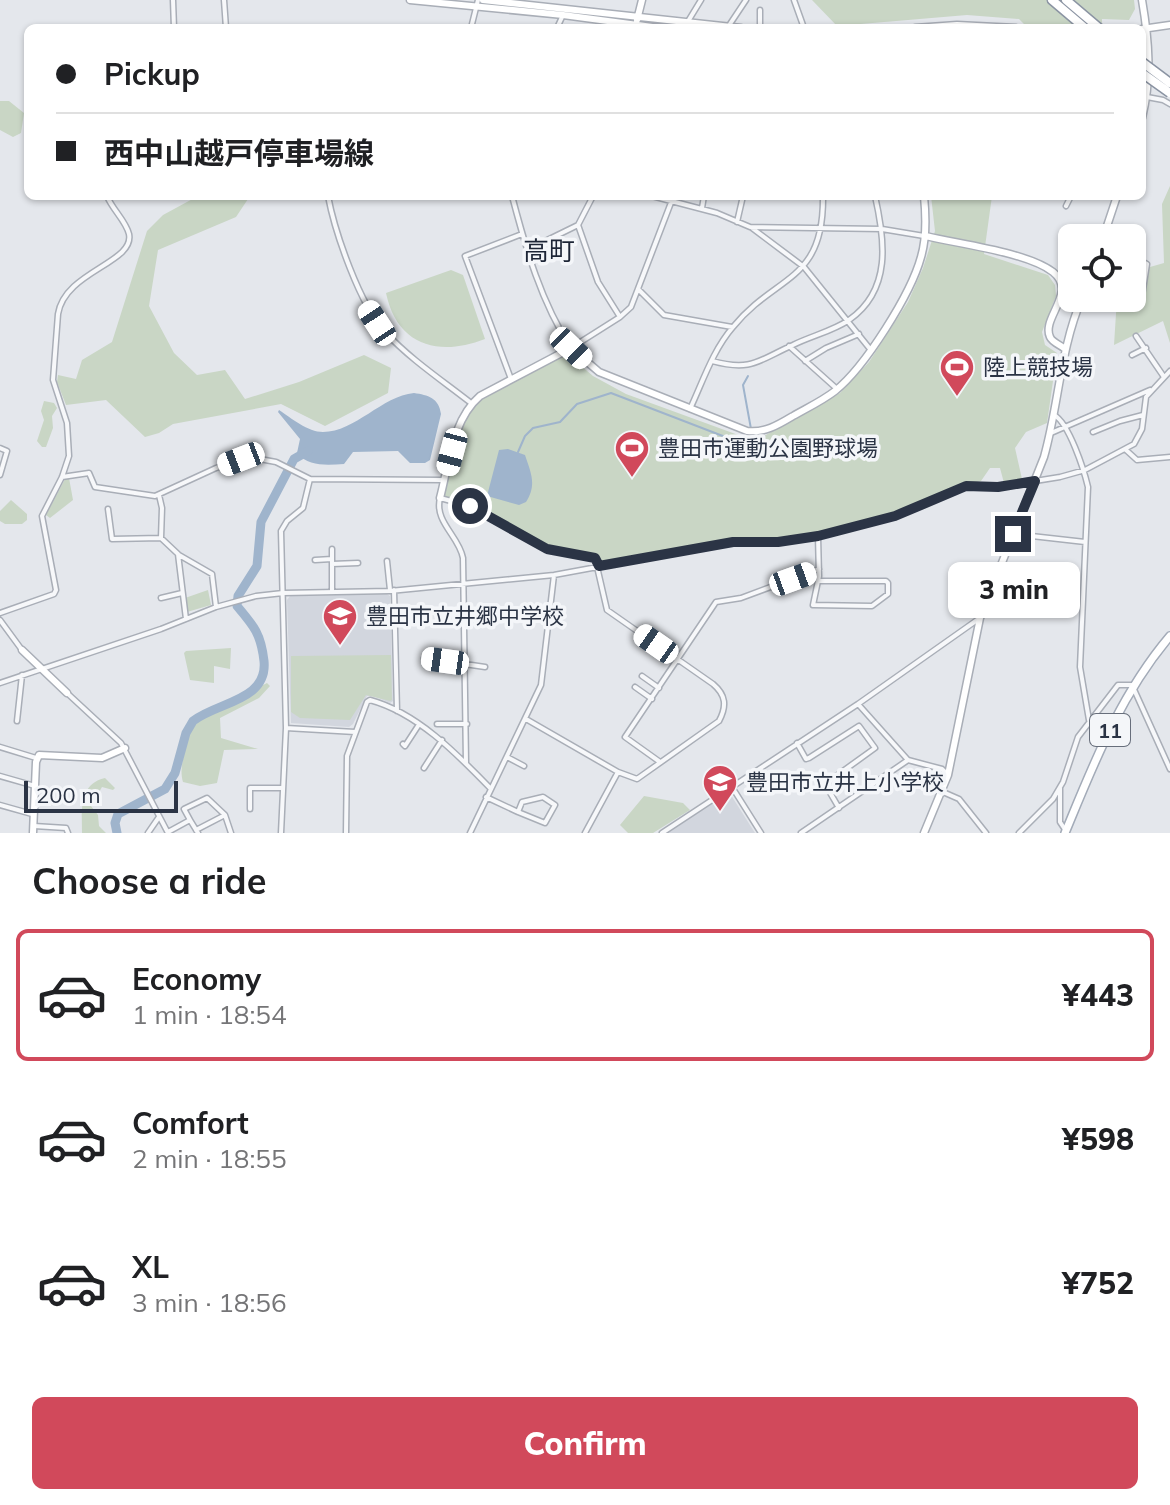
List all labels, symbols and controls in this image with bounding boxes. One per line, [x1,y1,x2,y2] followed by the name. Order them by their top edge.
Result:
[104,55,200,93] text: Pickup
[104,134,374,172] text: 西中山越戸停車場線
[1058,224,1146,312] map controls
[1058,224,1146,312] button: locate
[523,234,575,267] district label: 高町
[354,296,400,350] car
[545,323,597,373] car
[938,348,976,398] sports icon: 陸上競技場
[983,353,1093,381] place label: 陸上競技場
[434,426,470,478] car
[613,429,651,479] sports icon: 豊田市運動公園野球場
[658,434,878,462] place label: 豊田市運動公園野球場
[214,439,268,479] car
[452,488,488,524] route start
[995,516,1031,552] route end
[766,560,820,598] car
[947,562,1079,618] callout: 3 min
[979,573,1049,606] text: 3 min
[321,597,359,647] school or university icon: 豊田市立井郷中学校
[366,602,564,630] place label: 豊田市立井郷中学校
[629,620,683,668] car
[420,646,470,676] car
[1090,714,1130,746] road number: 11
[701,763,739,813] school or university icon: 豊田市立井上小学校
[746,768,944,796] place label: 豊田市立井上小学校
[24,777,178,813] scale bar
[36,781,101,809] text: 200 m
[32,858,266,903] text: Choose a ride
[36,959,108,1031] icon: car
[132,960,261,998] text: Economy
[1062,976,1134,1014] text: ¥443
[132,998,287,1031] text: 1 min · 18:54
[36,1103,108,1175] icon: car
[132,1104,249,1142] text: Comfort
[1062,1120,1134,1158] text: ¥598
[132,1142,287,1175] text: 2 min · 18:55
[36,1247,108,1319] icon: car
[132,1248,169,1286] text: XL
[1062,1264,1134,1302] text: ¥752
[132,1286,287,1319] text: 3 min · 18:56
[32,1397,1138,1489] button: Confirm

